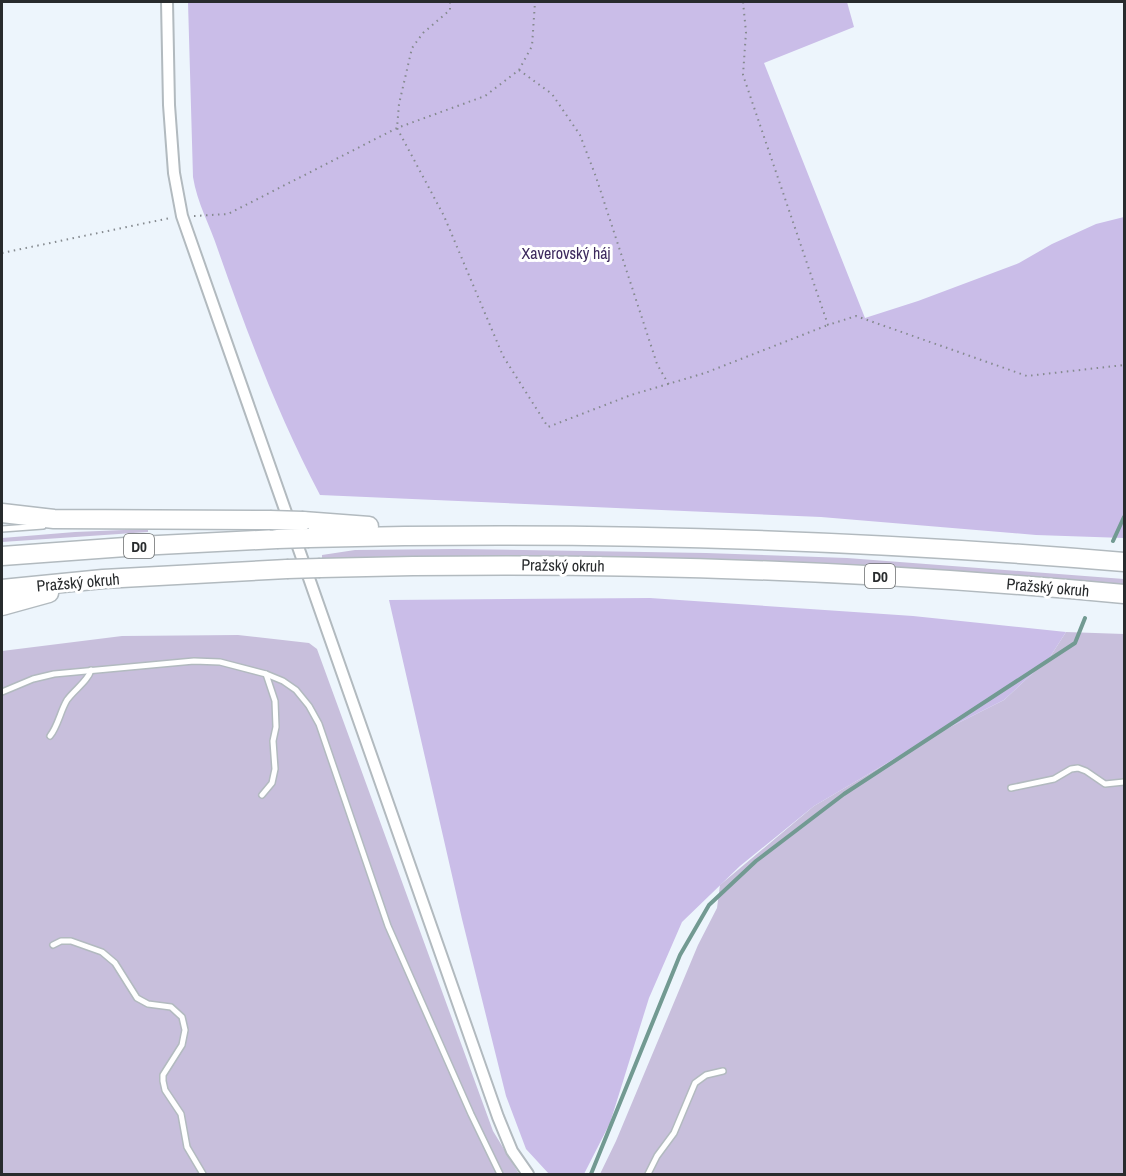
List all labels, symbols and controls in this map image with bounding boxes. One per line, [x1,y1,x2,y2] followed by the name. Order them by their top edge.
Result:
[522,242,610,264] park label: Xaverovský háj
[124,534,154,558] road number: D0
[521,553,605,577] street label: Pražský okruh
[865,564,895,588] road number: D0
[36,567,120,597] street label: Pražský okruh
[1006,572,1090,602] street label: Pražský okruh

